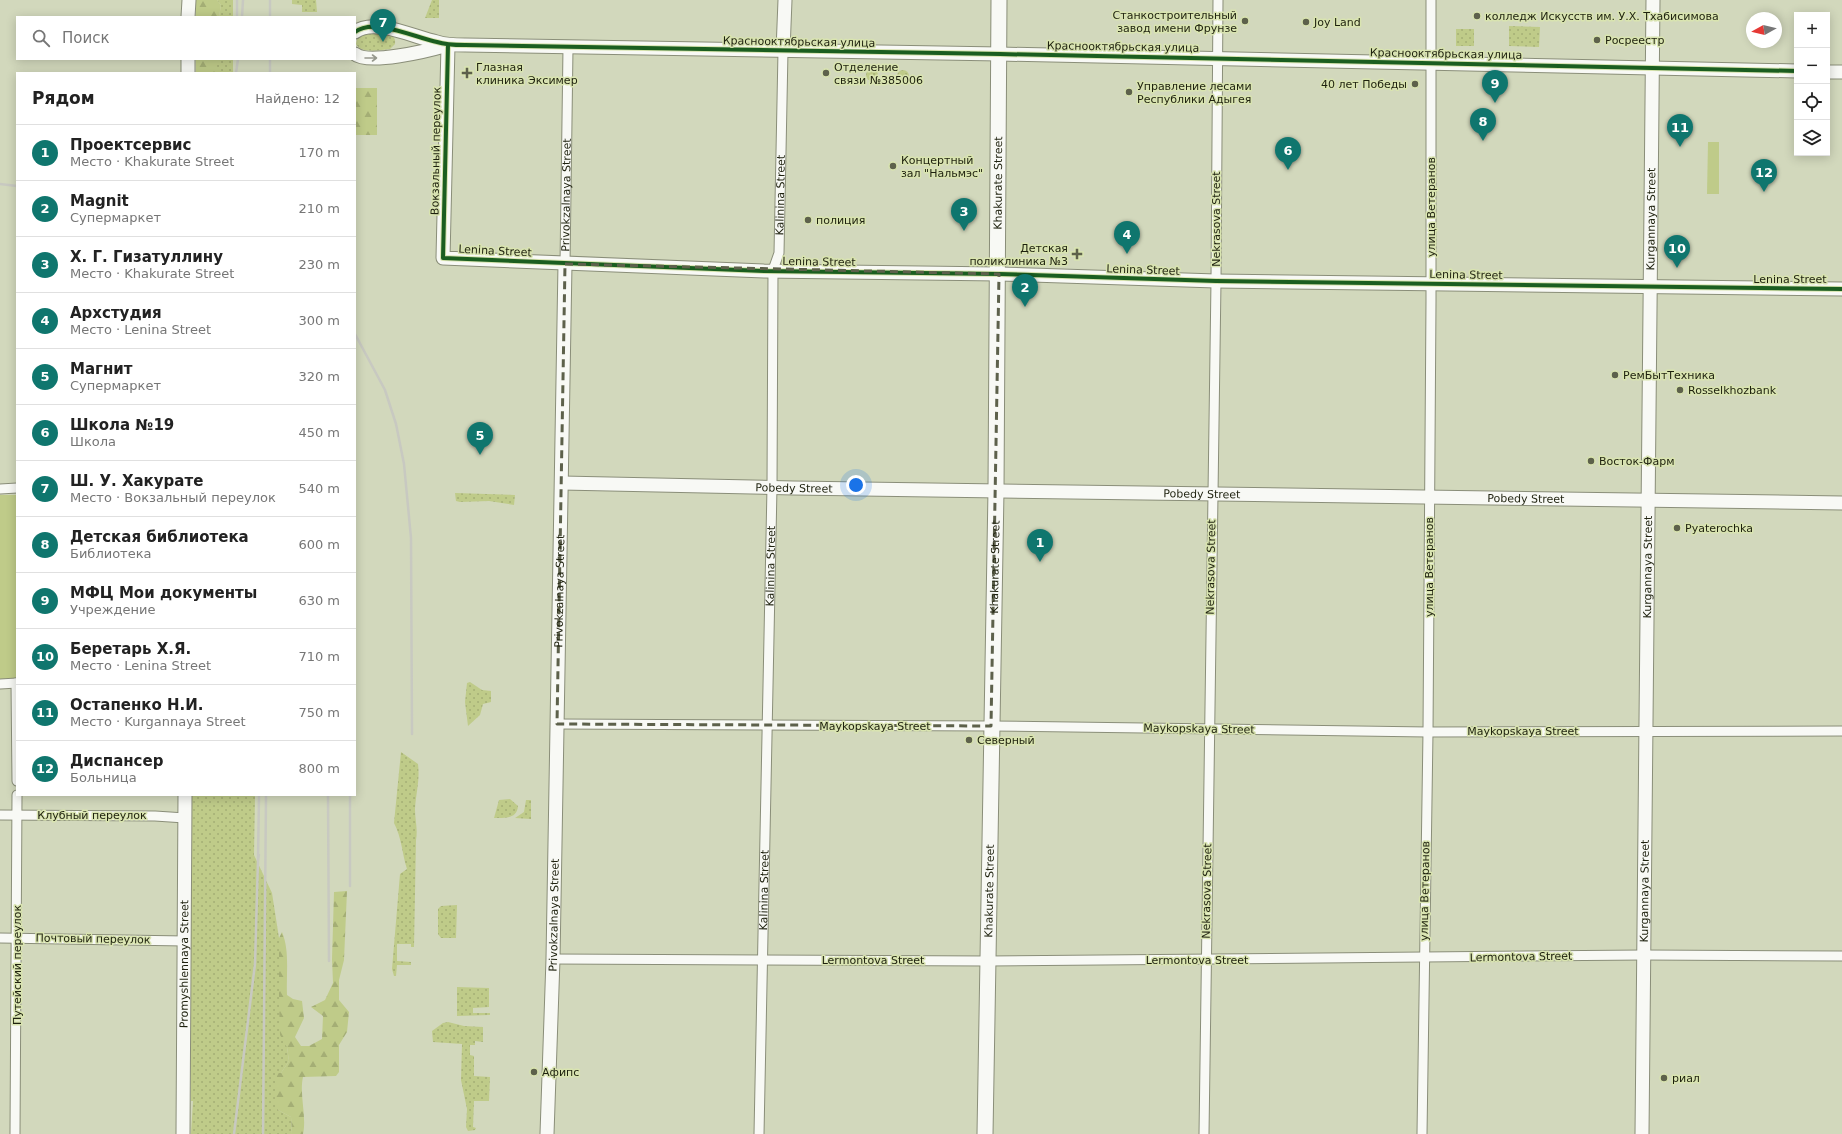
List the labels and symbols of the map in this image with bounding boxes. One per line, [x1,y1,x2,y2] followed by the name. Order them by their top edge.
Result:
[370,9,396,42] pin: 7
[1113,9,1237,35] place label: Станкостроительный завод имени Фрунзе
[1485,10,1719,23] place label: колледж Искусств им. У.Х. Тхабисимова
[1472,11,1482,21] marker: колледж Искусств им. У.Х. Тхабисимова
[1746,12,1782,48] north arrow
[1240,16,1250,26] marker: Станкостроительный завод имени Фрунзе
[1313,16,1361,29] place label: Joy Land
[1301,17,1311,27] marker: Joy Land
[723,34,875,50] street label: Краснооктябрьская улица
[1605,34,1664,47] place label: Росреестр
[1592,35,1602,45] marker: Росреестр
[1047,39,1199,55] street label: Краснооктябрьская улица
[1370,46,1522,62] street label: Краснооктябрьская улица
[364,54,377,62] one-way arrow
[476,61,578,87] place label: Глазная клиника Эксимер
[834,61,923,87] place label: Отделение связи №385006
[461,67,473,79] marker: Глазная клиника Эксимер
[821,68,831,78] marker: Отделение связи №385006
[1482,70,1508,103] pin: 9
[1321,78,1407,91] place label: 40 лет Победы
[1410,79,1420,89] marker: 40 лет Победы
[1137,80,1252,106] place label: Управление лесами Республики Адыгея
[428,86,444,215] street label: Вокзальный переулок
[1124,87,1134,97] marker: Управление лесами Республики Адыгея
[1470,108,1496,141] pin: 8
[1667,114,1693,147] pin: 11
[991,136,1005,230] street label: Khakurate Street
[1275,137,1301,170] pin: 6
[559,138,573,252] street label: Privokzalnaya Street
[773,154,787,236] street label: Kalinina Street
[901,154,983,180] place label: Концертный зал "Нальмэс"
[1425,157,1438,257] street label: улица Ветеранов
[1751,159,1777,192] pin: 12
[888,161,898,171] marker: Концертный зал "Нальмэс"
[1644,167,1658,270] street label: Kurgannaya Street
[1210,171,1223,267] street label: Nekrasova Street
[951,198,977,231] pin: 3
[816,214,865,227] place label: полиция
[803,215,813,225] marker: полиция
[1114,221,1140,254] pin: 4
[1664,235,1690,268] pin: 10
[969,242,1068,268] place label: Детская поликлиника №3
[458,243,533,259] street label: Lenina Street
[1071,248,1083,260] marker: Детская поликлиника №3
[782,255,856,269] street label: Lenina Street
[1106,262,1181,278] street label: Lenina Street
[1429,268,1503,282] street label: Lenina Street
[1753,273,1827,286] street label: Lenina Street
[1012,274,1038,307] pin: 2
[1623,369,1715,382] place label: РемБытТехника
[1610,370,1620,380] marker: РемБытТехника
[1688,384,1777,397] place label: Rosselkhozbank
[1675,385,1685,395] marker: Rosselkhozbank
[467,422,493,455] pin: 5
[1599,455,1675,468] place label: Восток-Фарм
[1586,456,1596,466] marker: Восток-Фарм
[846,475,866,495] your location
[755,481,833,495] street label: Pobedy Street
[1163,487,1241,501] street label: Pobedy Street
[1487,491,1565,506] street label: Pobedy Street
[1641,515,1655,618] street label: Kurgannaya Street
[1423,517,1436,617] street label: улица Ветеранов
[1204,519,1218,615] street label: Nekrasova Street
[987,520,1002,614] street label: Khakurate Street
[1685,522,1753,535] place label: Pyaterochka
[1672,523,1682,533] marker: Pyaterochka
[763,525,778,607] street label: Kalinina Street
[1027,529,1053,562] pin: 1
[552,534,567,648] street label: Privokzalnaya Street
[819,720,931,733] street label: Maykopskaya Street
[1143,722,1255,736] street label: Maykopskaya Street
[1467,725,1579,738] street label: Maykopskaya Street
[977,734,1035,747] place label: Северный
[964,735,974,745] marker: Северный
[37,809,147,822] street label: Клубный переулок
[1637,839,1651,942] street label: Kurgannaya Street
[1418,841,1432,941] street label: улица Ветеранов
[1200,843,1214,939] street label: Nekrasova Street
[982,844,996,938] street label: Khakurate Street
[757,849,771,931] street label: Kalinina Street
[546,858,561,972] street label: Privokzalnaya Street
[177,899,191,1028] street label: Promyshlennaya Street
[11,905,24,1025] street label: Путейский переулок
[35,931,151,947] street label: Почтовый переулок
[1470,950,1573,964] street label: Lermontova Street
[822,954,925,967] street label: Lermontova Street
[1146,954,1249,967] street label: Lermontova Street
[542,1066,579,1079] place label: Афипс
[529,1067,539,1077] marker: Афипс
[1672,1072,1700,1085] place label: риал
[1659,1073,1669,1083] marker: риал

